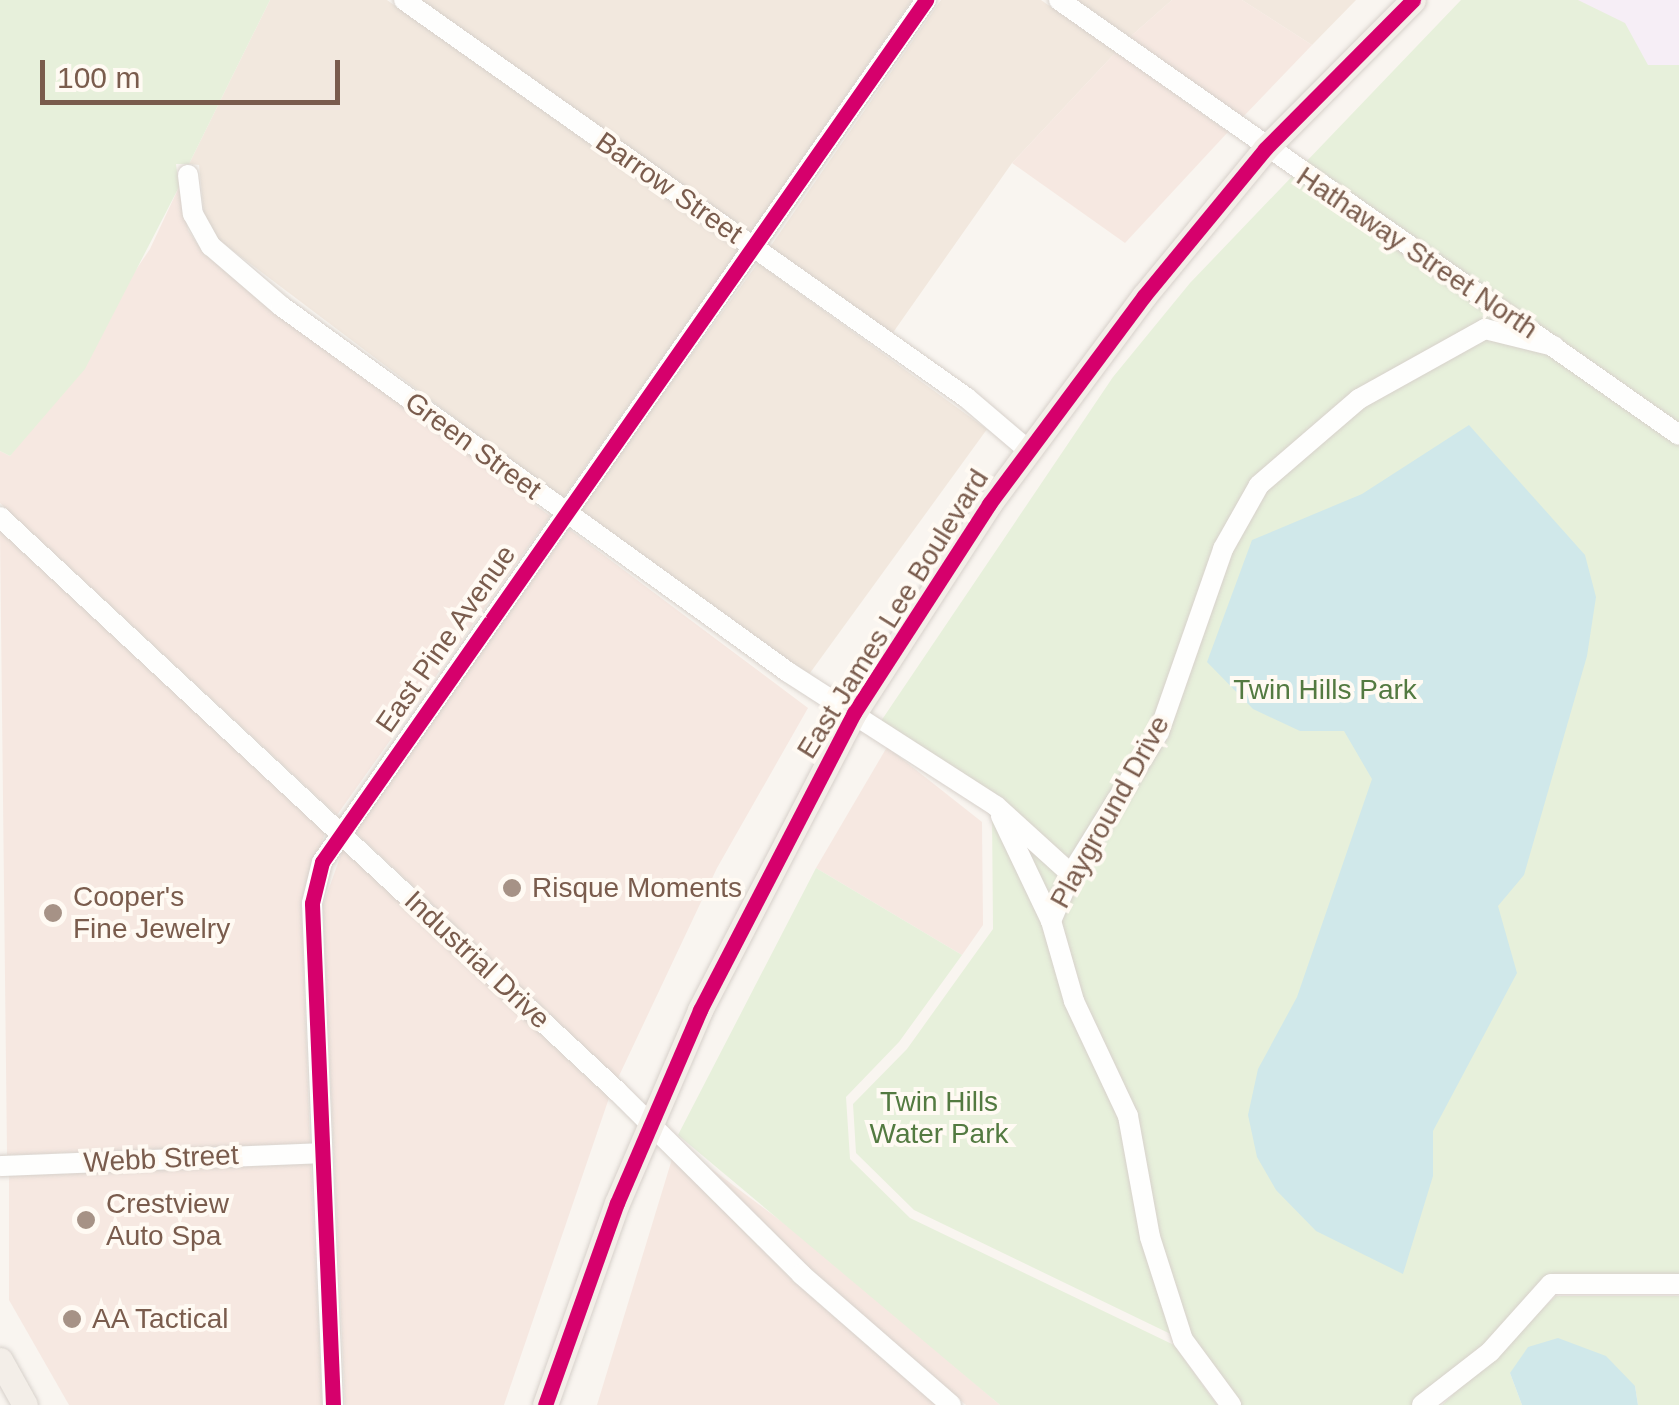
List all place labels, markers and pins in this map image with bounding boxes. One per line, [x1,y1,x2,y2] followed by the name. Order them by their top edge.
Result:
[532,871,742,905] place label: Risque Moments
[501,877,523,899] marker: Risque Moments
[73,880,230,946] place label: Cooper's Fine Jewelry
[42,902,64,924] marker: Cooper's Fine Jewelry
[106,1187,229,1253] place label: Crestview Auto Spa
[75,1209,97,1231] marker: Crestview Auto Spa
[92,1302,230,1336] place label: AA Tactical
[61,1308,83,1330] marker: AA Tactical

